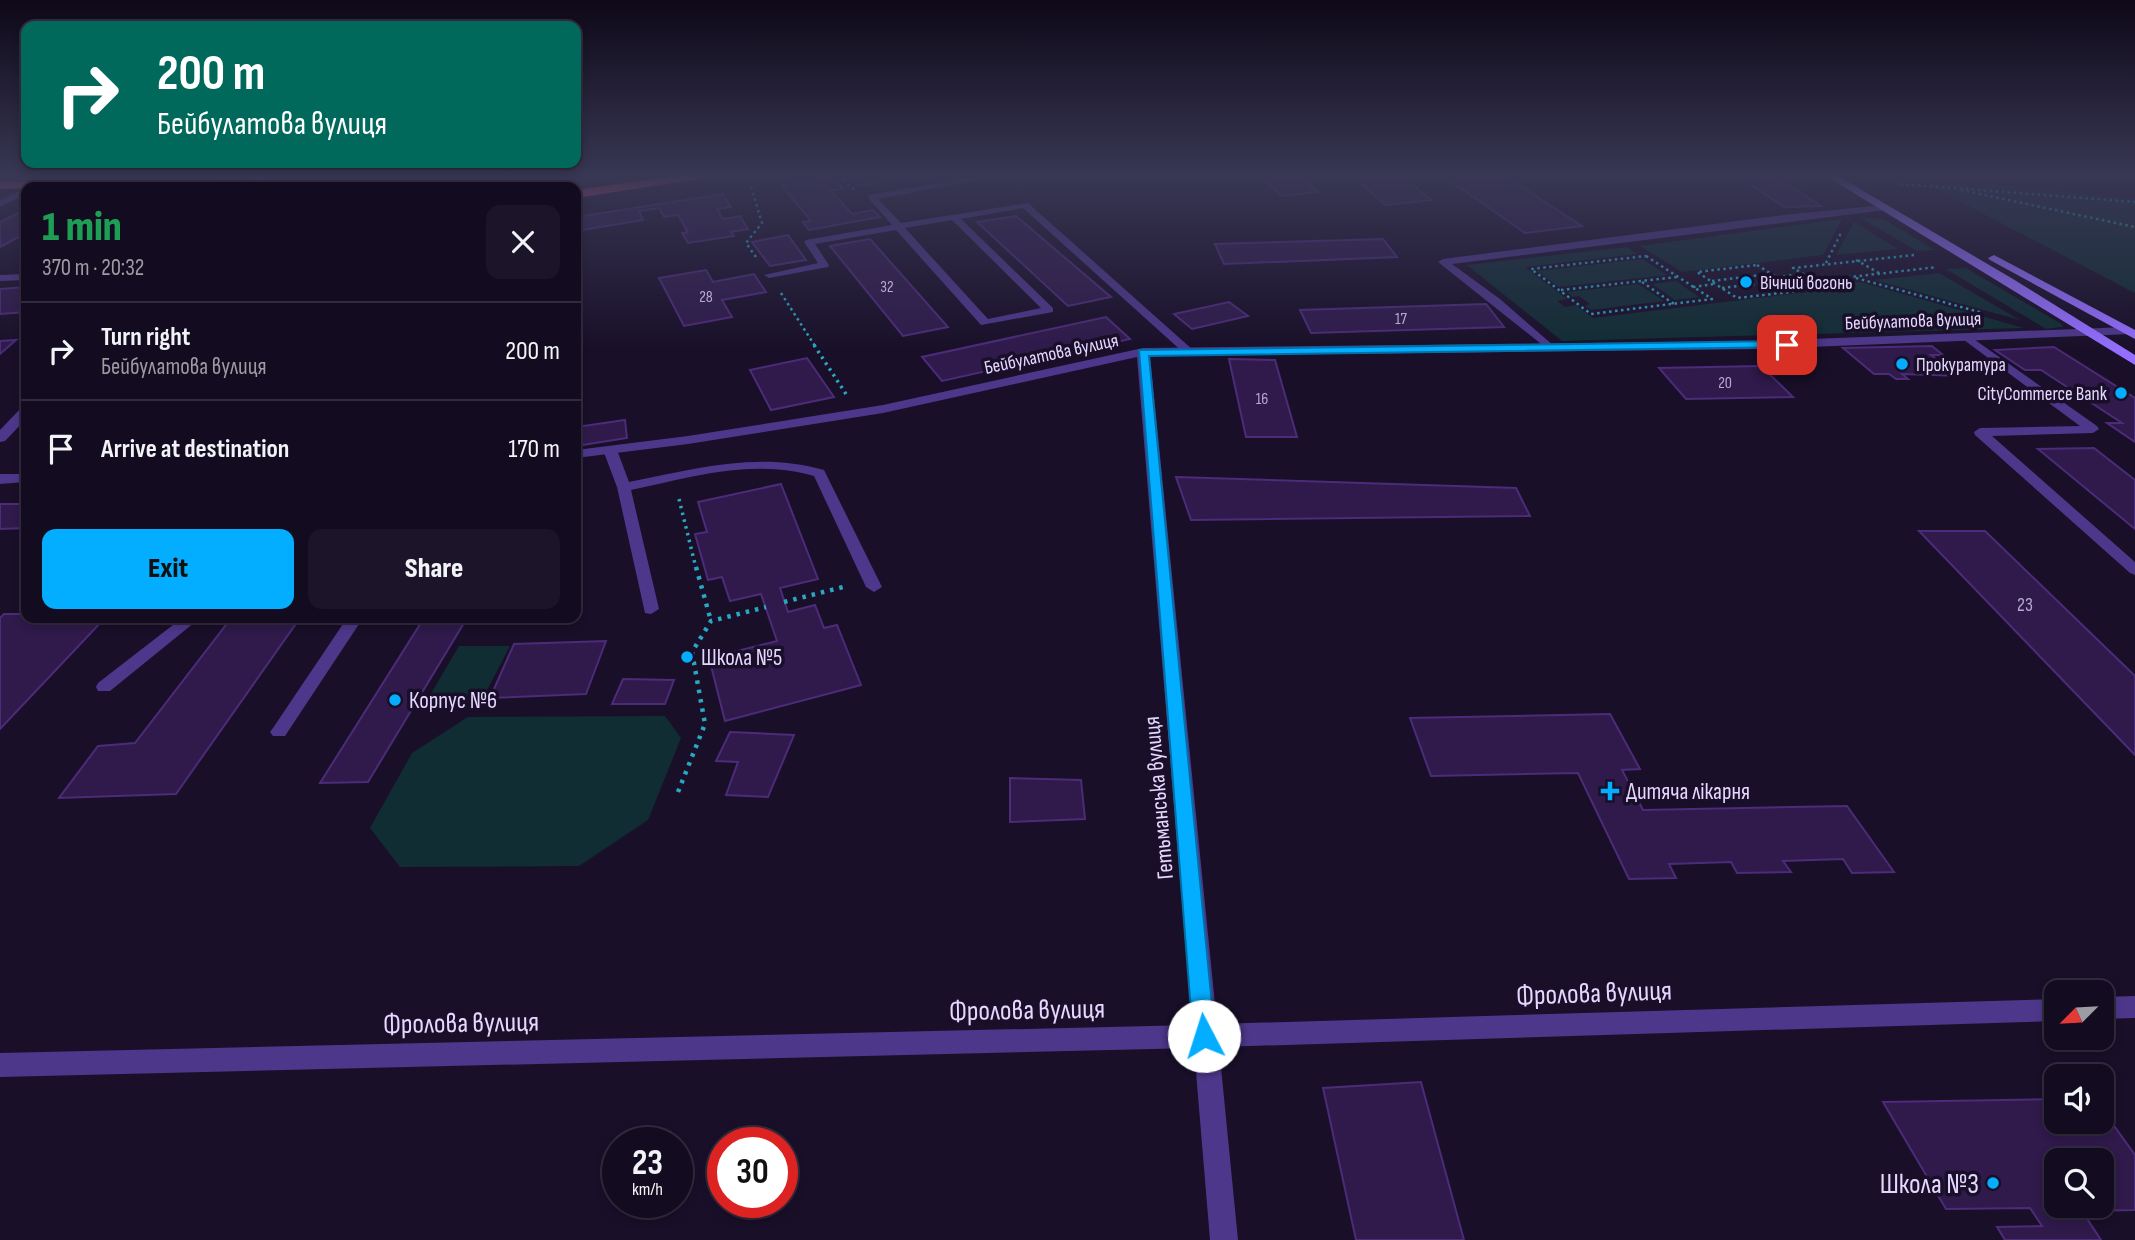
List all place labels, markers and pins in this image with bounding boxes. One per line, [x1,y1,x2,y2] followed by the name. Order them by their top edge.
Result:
[1760,272,1853,295] place label: Вічний вогонь
[1738,274,1754,290] marker: Вічний вогонь
[1757,315,1817,375] pin
[1916,354,2006,377] place label: Прокуратура
[1894,356,1910,372] marker: Прокуратура
[1978,383,2108,406] place label: CityCommerce Bank
[2113,385,2129,401] marker: CityCommerce Bank
[701,644,782,672] place label: Школа №5
[679,649,695,665] marker: Школа №5
[409,687,497,715] place label: Корпус №6
[387,692,403,708] marker: Корпус №6
[1626,778,1750,806] place label: Дитяча лікарня
[1600,781,1620,801] marker: Дитяча лікарня
[1880,1168,1979,1201] place label: Школа №3
[1985,1175,2001,1191] marker: Школа №3

